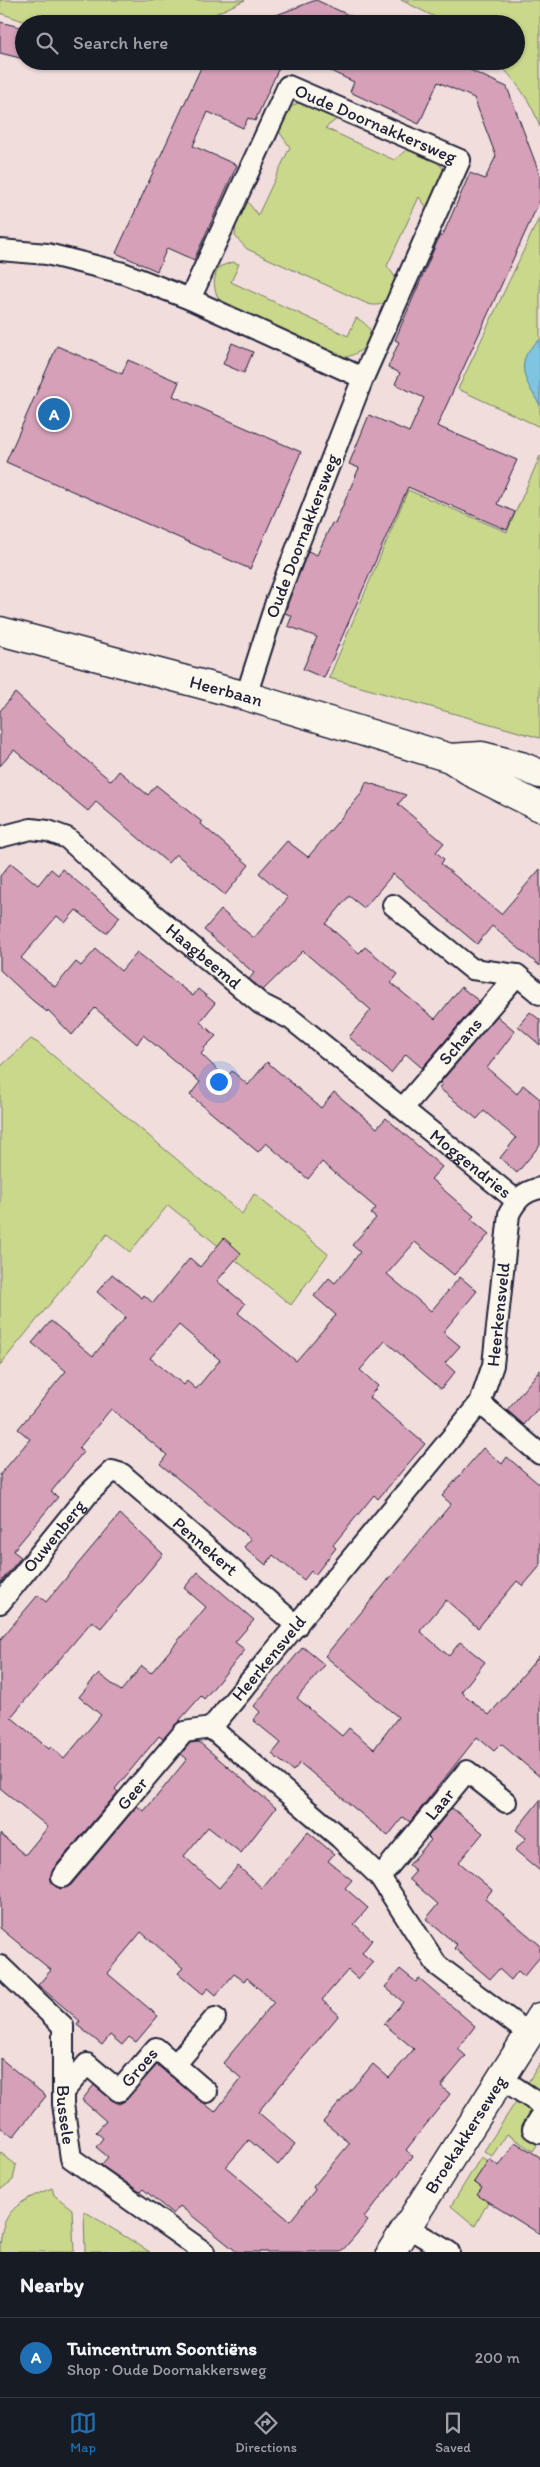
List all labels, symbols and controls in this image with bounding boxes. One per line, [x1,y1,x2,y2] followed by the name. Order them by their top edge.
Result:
[15,15,525,70] search box
[33,29,61,57] icon: search
[73,31,168,54] text: Search here
[291,79,461,169] street label: Oude Doornakkersweg
[38,395,70,433] pin: A
[261,450,344,621] street label: Oude Doornakkersweg
[187,671,266,712] street label: Heerbaan
[161,918,246,994] street label: Haagbeemd
[434,1013,487,1069] street label: Schans
[206,1069,232,1095] your location
[425,1124,516,1203] street label: Moggendries
[482,1261,515,1368] street label: Heerkensveld
[18,1494,91,1577] street label: Ouwenberg
[168,1512,242,1581] street label: Pennekert
[227,1611,311,1705] street label: Heerkensveld
[112,1772,153,1815] street label: Geer
[420,1783,460,1825] street label: Laar
[116,2043,163,2092] street label: Groes
[420,2071,512,2198] street label: Broekakkerseweg
[52,2085,80,2146] street label: Bussele
[20,2272,84,2297] text: Nearby
[67,2337,257,2360] text: Tuincentrum Soontiëns
[31,2348,41,2367] text: A
[475,2348,520,2367] text: 200 m
[67,2360,266,2379] text: Shop · Oude Doornakkersweg
[69,2409,97,2456] tab: Map
[235,2409,297,2456] tab: Directions
[435,2409,471,2456] tab: Saved

